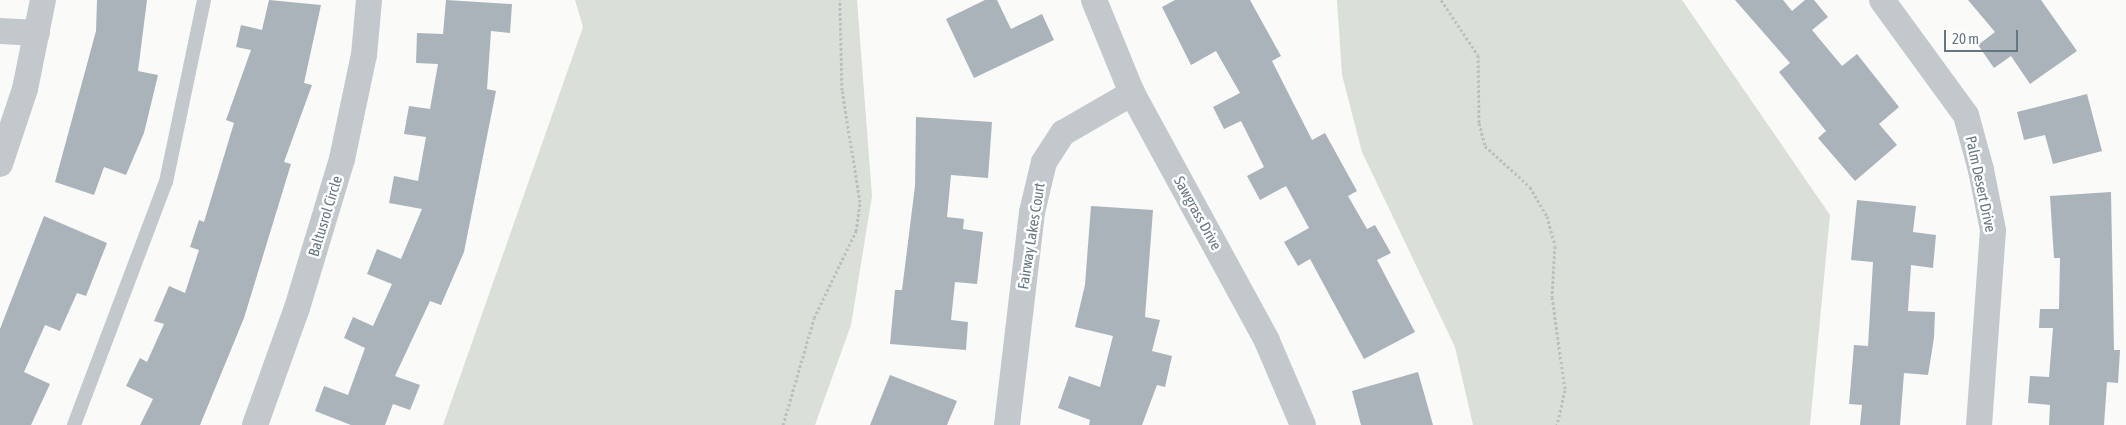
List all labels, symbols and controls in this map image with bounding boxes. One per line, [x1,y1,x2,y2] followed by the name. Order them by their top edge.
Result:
[1946,20,2020,52] scale bar
[1952,30,1979,47] text: 20 m
[1962,134,2000,234] street label: Palm Desert Drive
[1170,173,1226,253] street label: Sawgrass Drive
[304,174,346,258] street label: Baltusrol Circle
[1014,182,1048,290] street label: Fairway Lakes Court

